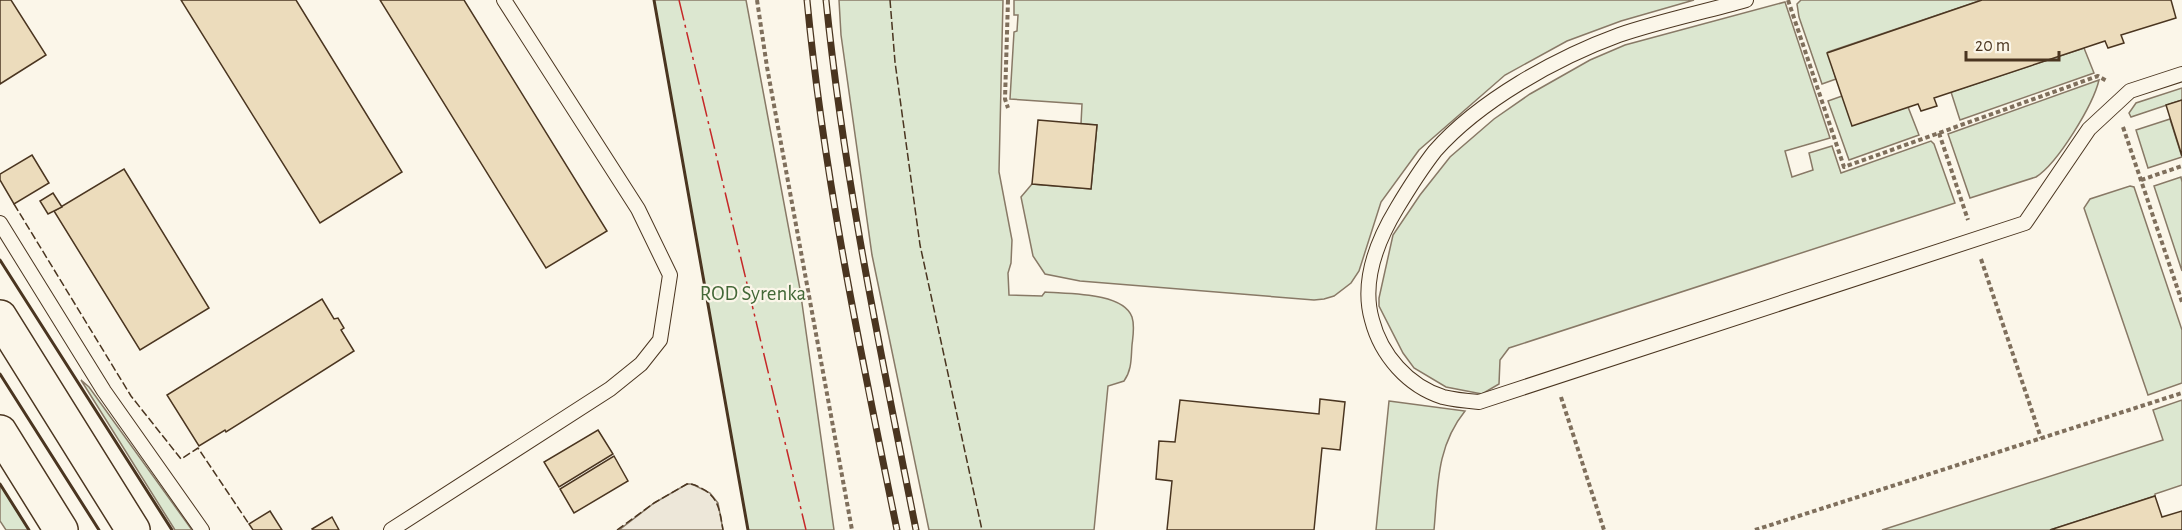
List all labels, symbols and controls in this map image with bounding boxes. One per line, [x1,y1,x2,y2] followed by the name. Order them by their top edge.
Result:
[1966,24,2059,62] scale bar
[1975,37,2010,55] text: 20 m
[700,283,806,304] park label: ROD Syrenka

